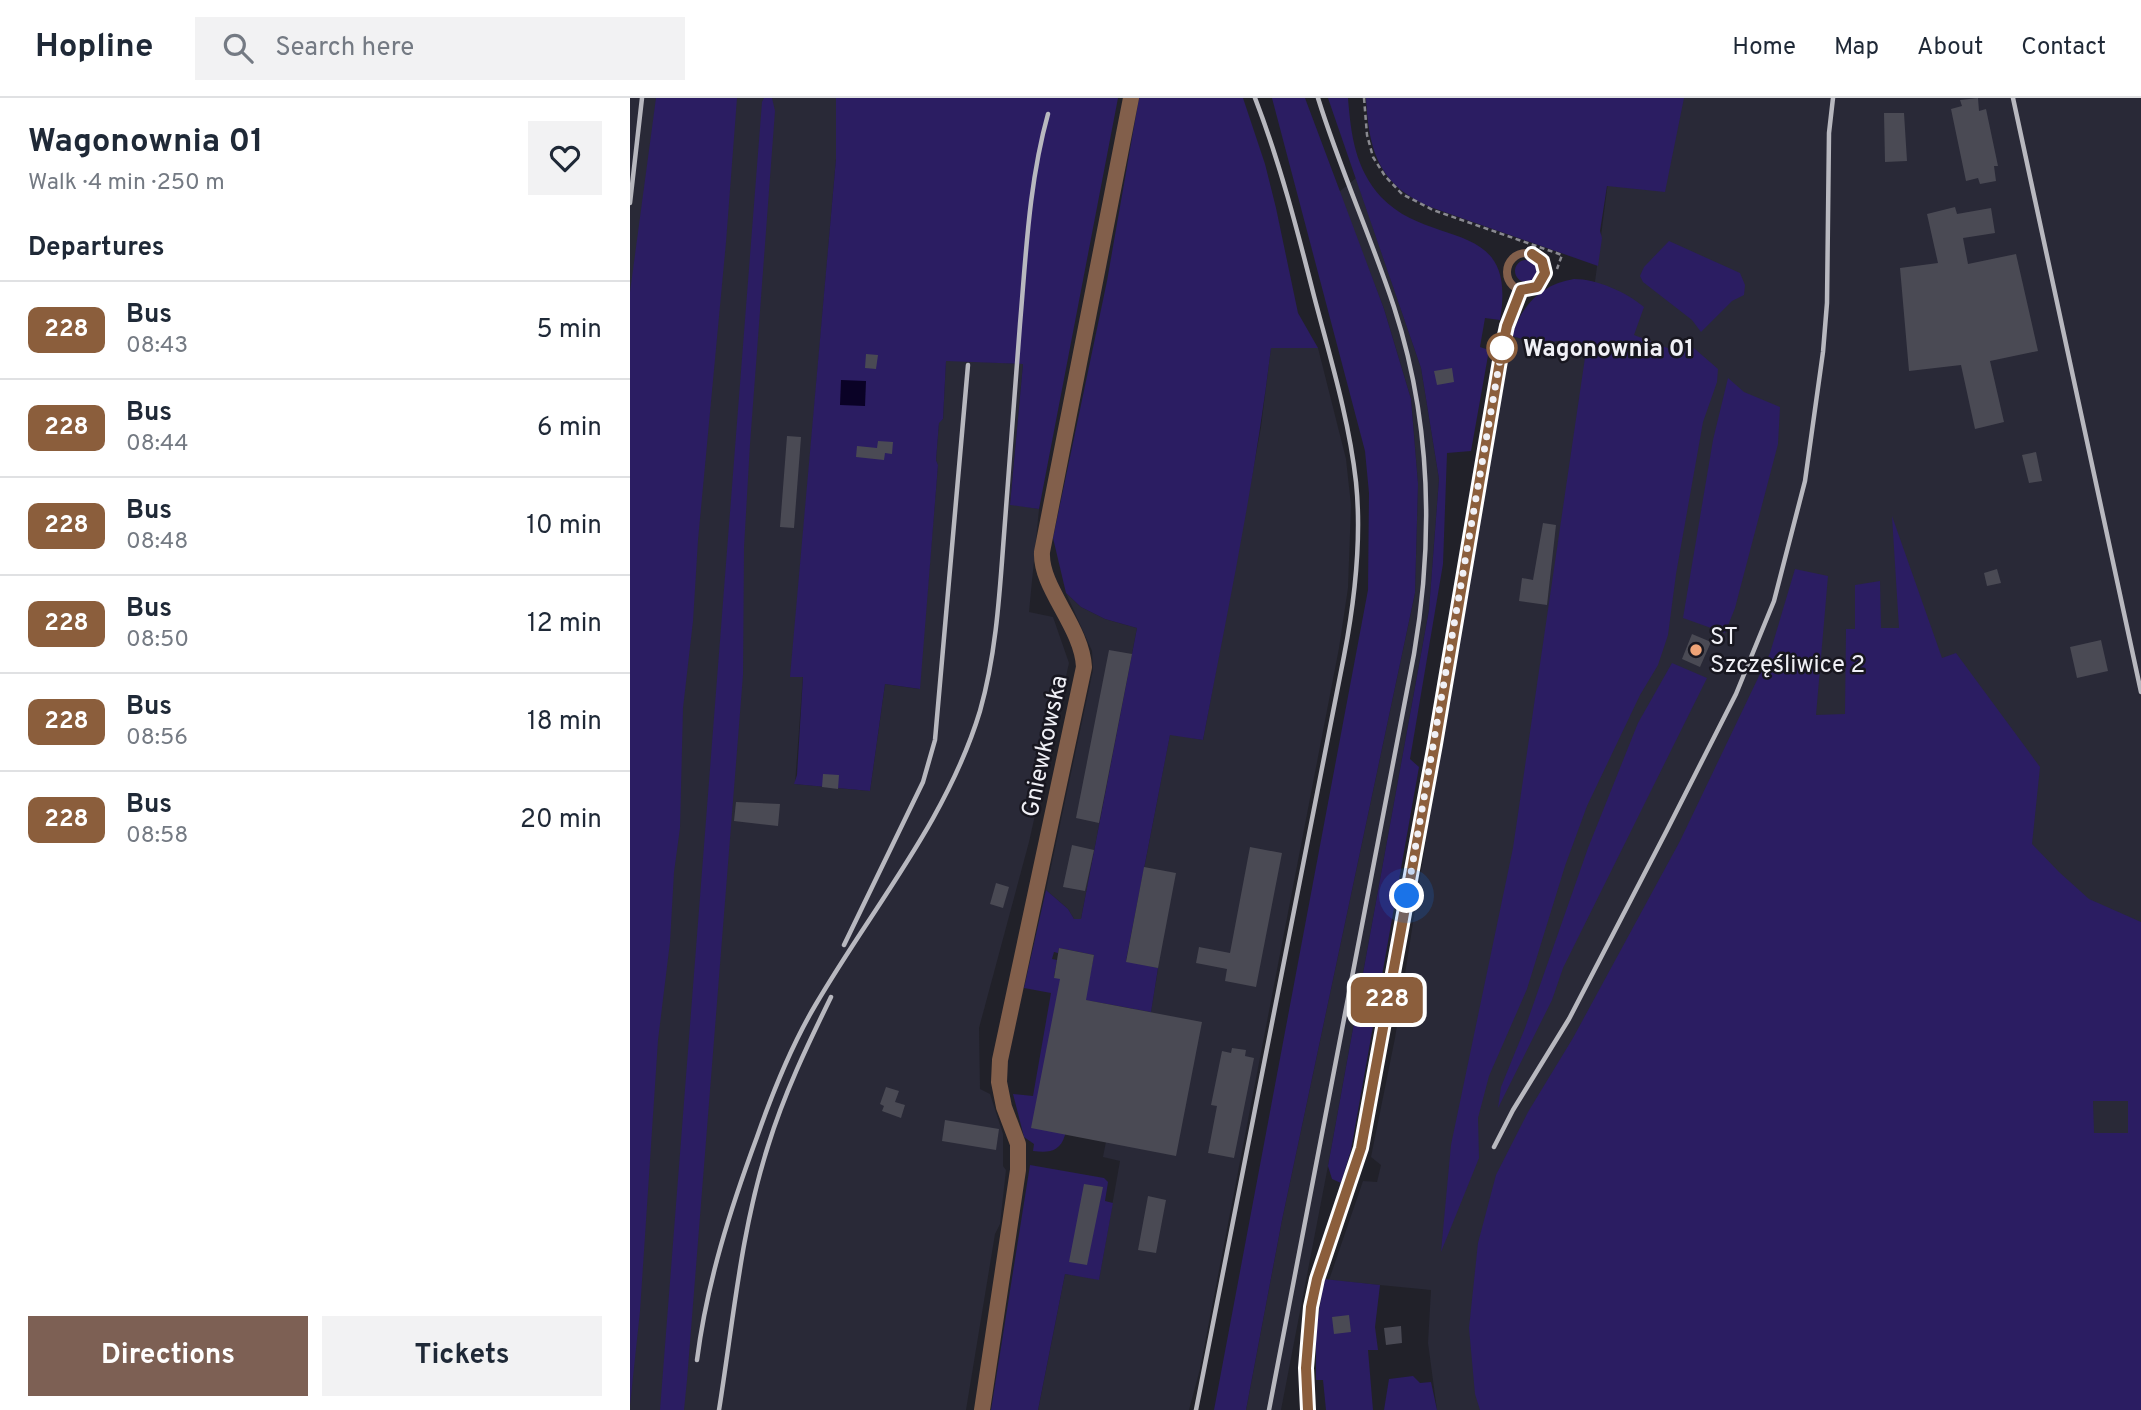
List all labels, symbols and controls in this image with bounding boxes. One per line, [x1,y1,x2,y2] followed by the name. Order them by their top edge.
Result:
[195,17,685,80] search box
[35,27,153,69] text: Hopline
[219,29,257,67] icon: search
[275,32,414,65] text: Search here
[1732,33,1796,63] text: Home
[1834,33,1879,63] text: Map
[1917,33,1983,63] text: About
[2021,33,2106,63] text: Contact
[528,121,602,195] button: heart
[28,122,263,164] text: Wagonownia 01
[28,169,225,198] text: Walk · 4 min · 250 m
[28,232,165,265] text: Departures
[126,299,172,332] text: Bus
[536,314,602,347] text: 5 min
[44,315,89,345] text: 228
[126,332,188,361] text: 08:43
[1487,333,1517,363] marker: Wagonownia 01
[1523,335,1694,365] place label: Wagonownia 01
[126,397,172,430] text: Bus
[537,412,602,445] text: 6 min
[44,413,89,443] text: 228
[126,430,189,459] text: 08:44
[126,495,172,528] text: Bus
[526,510,602,543] text: 10 min
[44,511,89,541] text: 228
[126,528,188,557] text: 08:48
[126,593,172,626] text: Bus
[527,608,602,641] text: 12 min
[44,609,89,639] text: 228
[1710,623,1865,681] place label: ST Szczęśliwice 2
[126,626,189,655] text: 08:50
[1688,642,1704,658] marker: ST Szczęśliwice 2
[1016,673,1076,820] street label: Gniewkowska
[126,691,172,724] text: Bus
[527,706,602,739] text: 18 min
[44,707,89,737] text: 228
[126,724,188,753] text: 08:56
[126,789,172,822] text: Bus
[520,804,602,837] text: 20 min
[44,805,89,835] text: 228
[126,822,188,851] text: 08:58
[1389,878,1424,913] your location
[1347,977,1427,1023] line badge: 228
[1365,985,1409,1015] text: 228
[28,1316,308,1396] button: Directions
[322,1316,602,1396] button: Tickets

